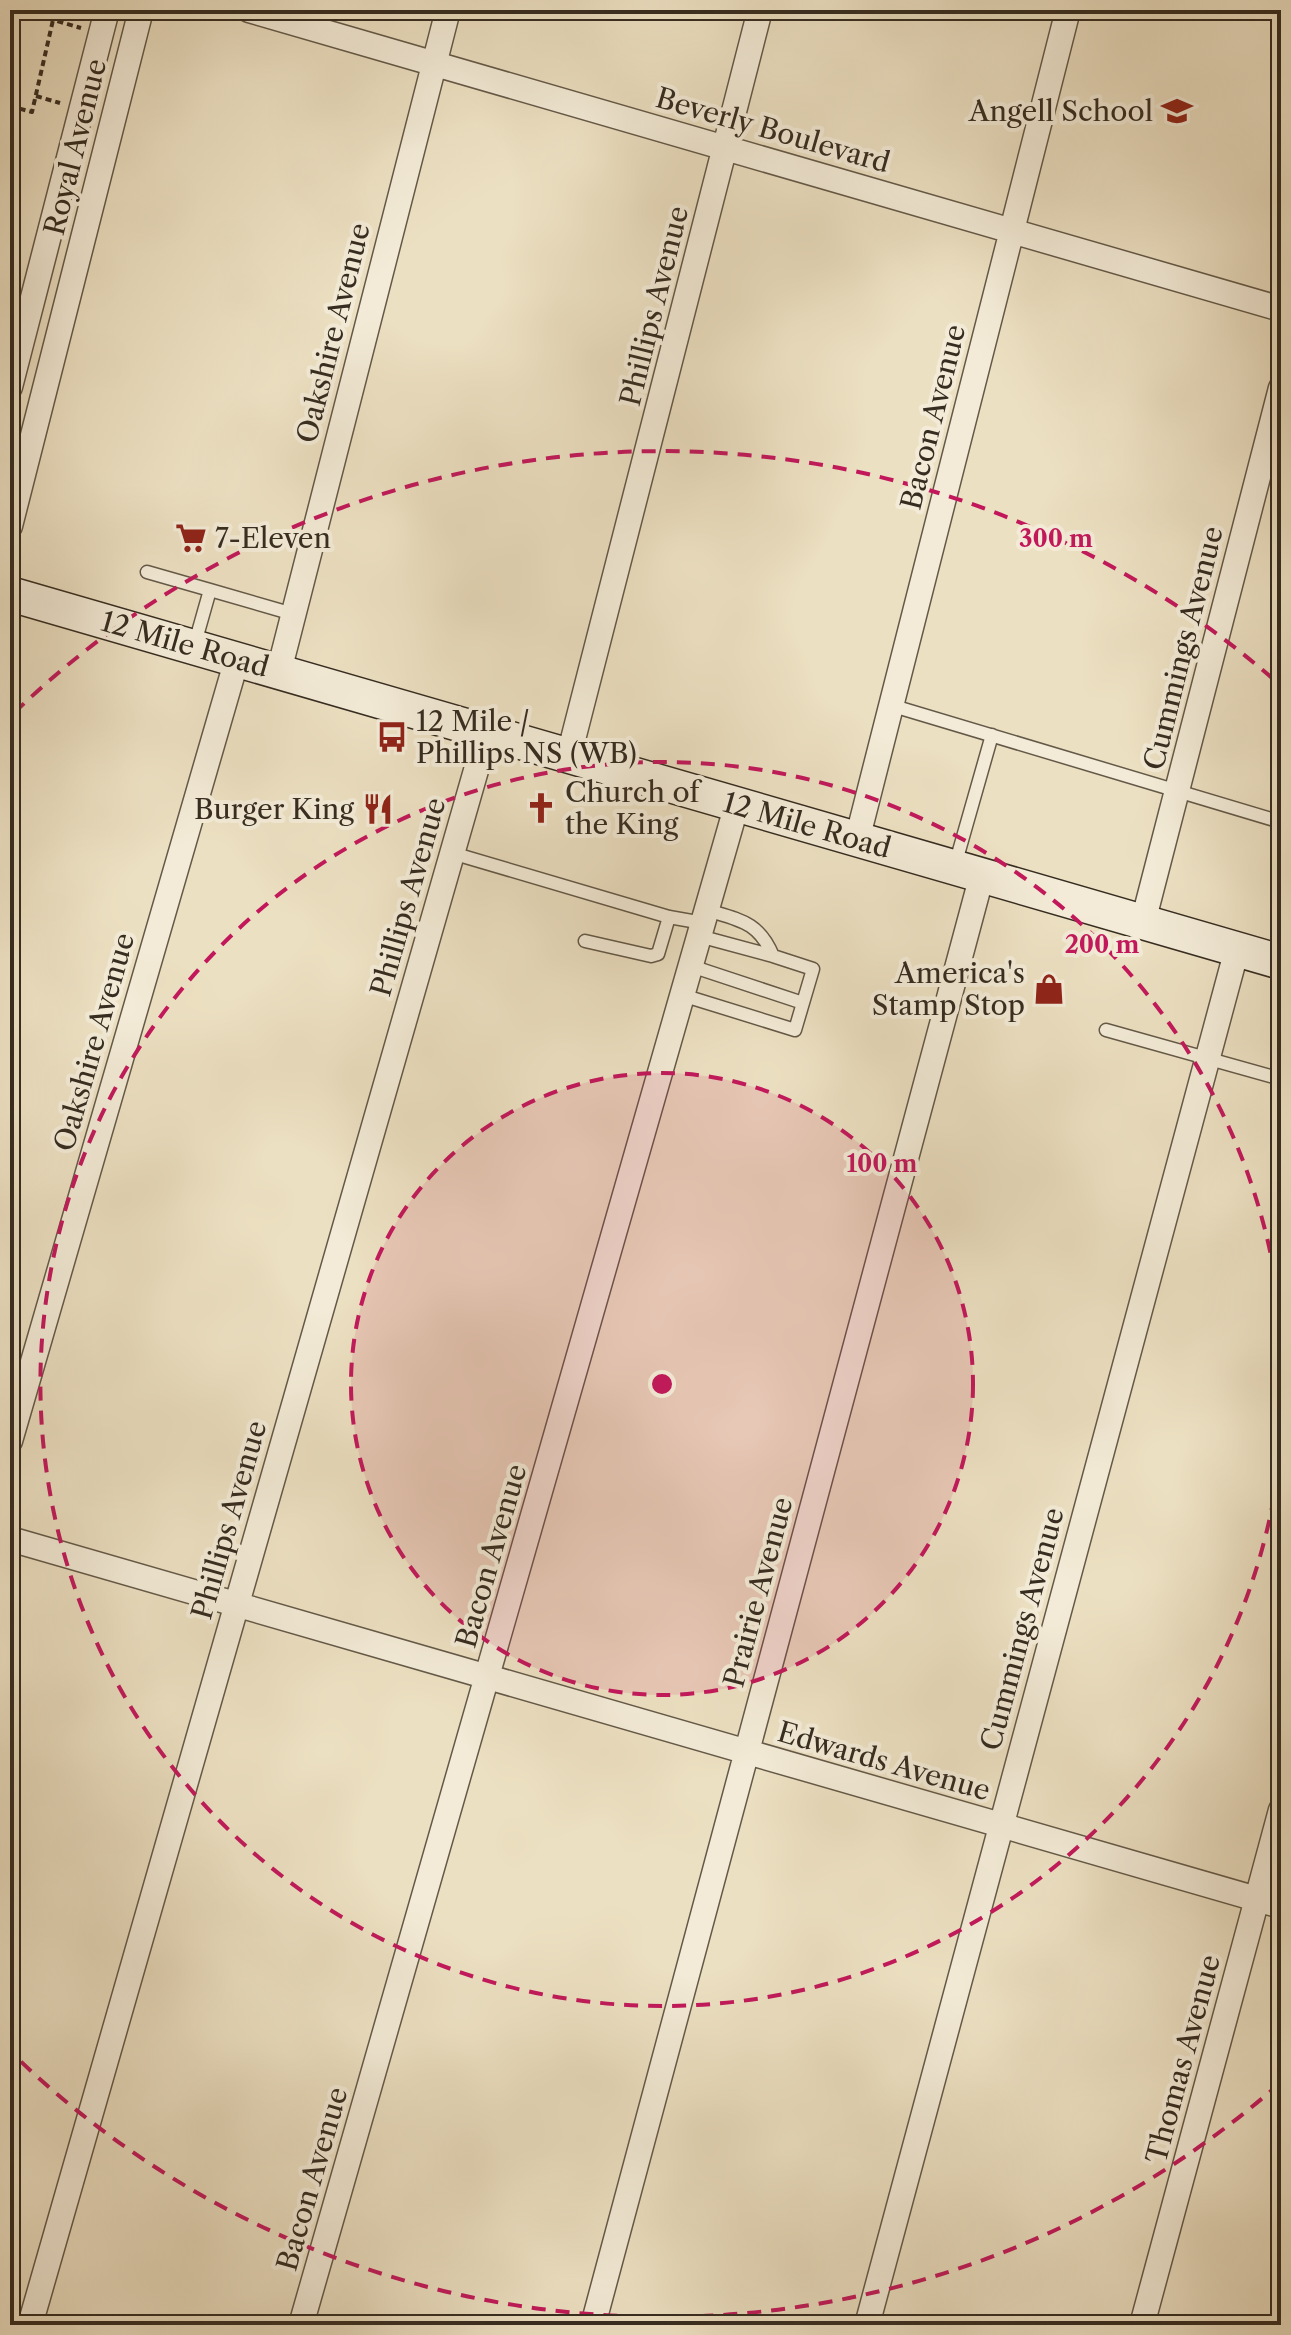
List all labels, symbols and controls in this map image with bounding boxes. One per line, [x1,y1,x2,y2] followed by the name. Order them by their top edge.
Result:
[37,55,113,239] street label: Royal Avenue
[652,80,894,180] street label: Beverly Boulevard
[968,94,1153,128] place label: Angell School
[1160,94,1194,128] school or university icon: Angell School
[613,202,695,410] street label: Phillips Avenue
[289,220,377,446] street label: Oakshire Avenue
[894,321,972,513] street label: Bacon Avenue
[174,521,208,555] supermarket icon: 7-Eleven
[215,521,331,555] place label: 7-Eleven
[1136,523,1230,773] street label: Cummings Avenue
[1019,524,1093,553] text: 300 m
[97,604,273,684] street label: 12 Mile Road
[416,704,637,770] place label: 12 Mile / Phillips NS (WB)
[375,720,409,754] bus stop icon: 12 Mile / Phillips NS (WB)
[565,775,703,841] place label: Church of the King
[719,785,895,865] street label: 12 Mile Road
[524,791,558,825] church icon: Church of the King
[194,792,354,826] place label: Burger King
[361,792,395,826] restaurant icon: Burger King
[363,794,453,1000] street label: Phillips Avenue
[47,929,141,1155] street label: Oakshire Avenue
[1065,930,1139,959] text: 200 m
[872,956,1025,1022] place label: America's Stamp Stop
[1032,972,1066,1006] shop icon: America's Stamp Stop
[846,1149,918,1178] text: 100 m
[648,1370,676,1398] centre of rings
[184,1417,274,1623] street label: Phillips Avenue
[449,1460,533,1652] street label: Bacon Avenue
[716,1493,800,1691] street label: Prairie Avenue
[973,1504,1071,1754] street label: Cummings Avenue
[774,1714,994,1808] street label: Edwards Avenue
[1139,1951,1227,2167] street label: Thomas Avenue
[270,2083,354,2275] street label: Bacon Avenue

